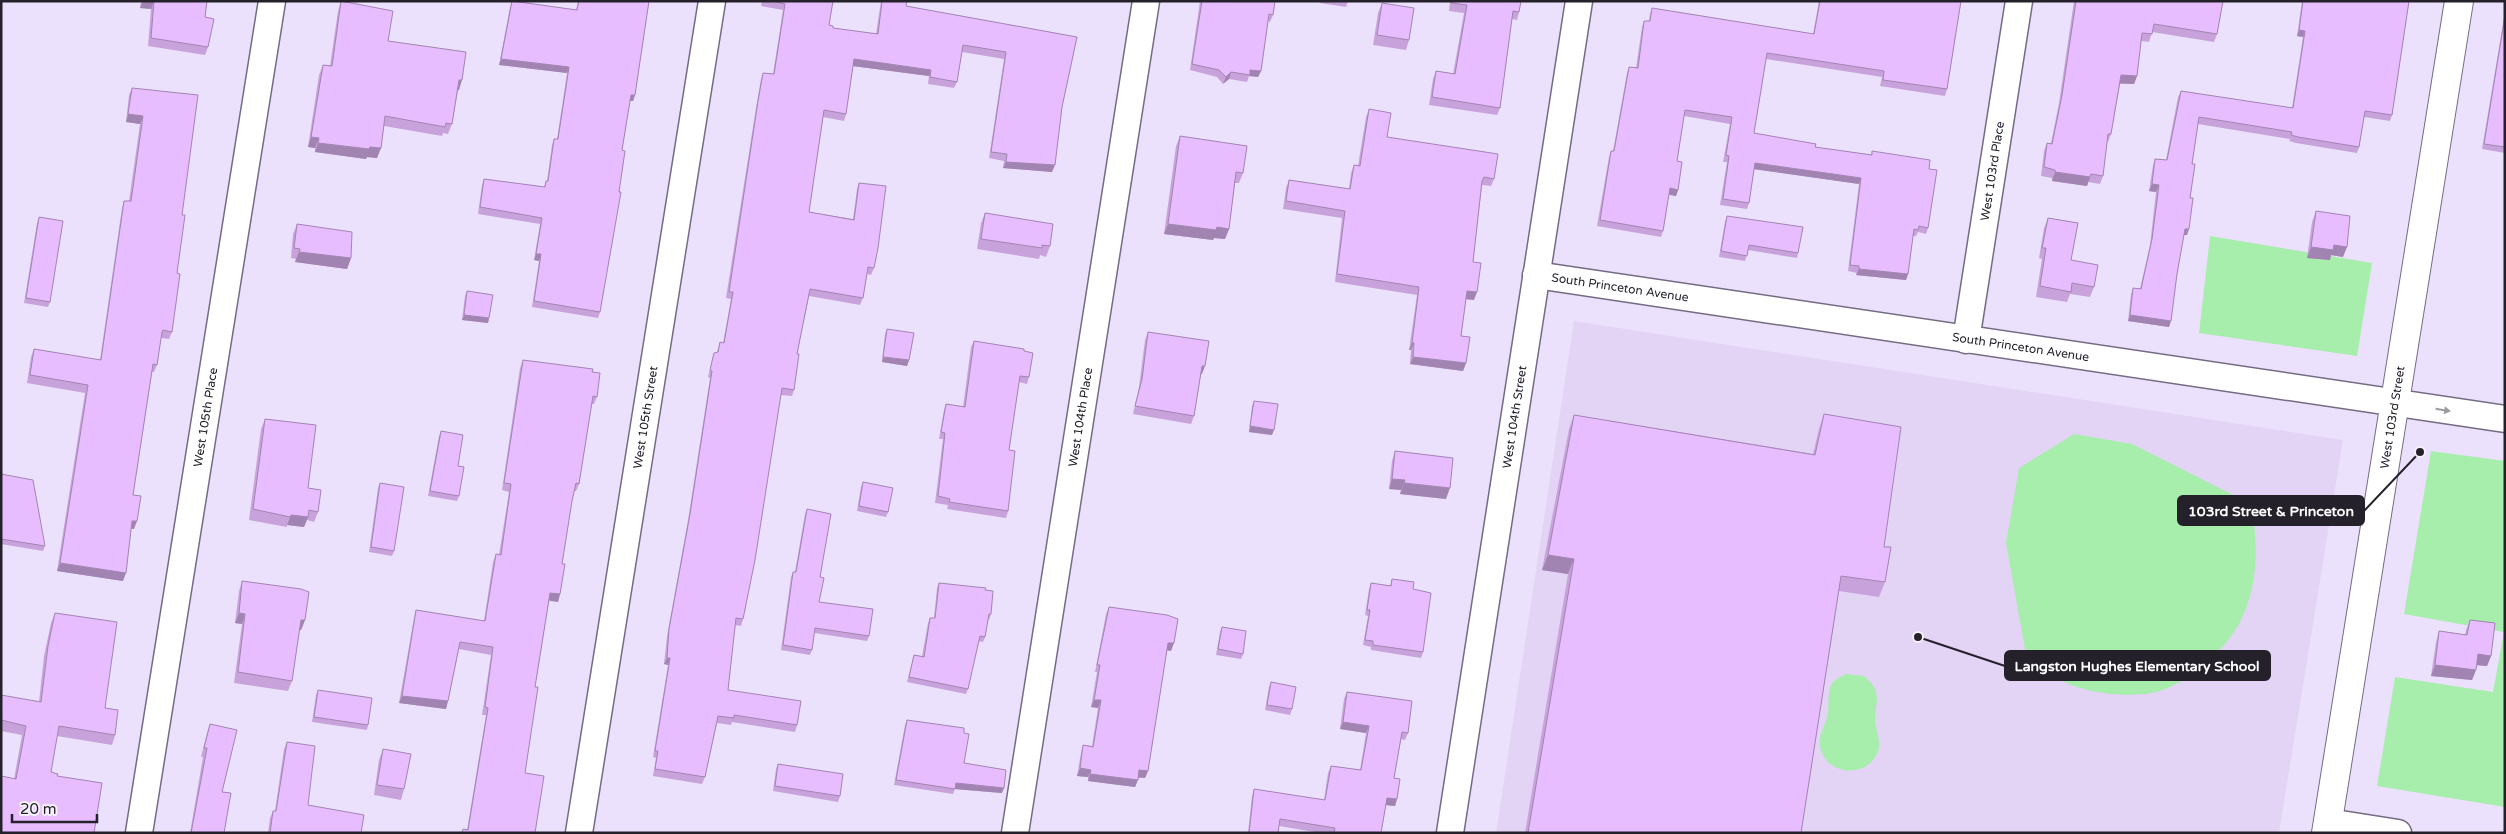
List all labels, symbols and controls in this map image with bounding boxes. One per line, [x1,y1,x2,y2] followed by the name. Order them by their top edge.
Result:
[1978,120,2007,222] street label: West 103rd Place
[1551,270,1690,305] street label: South Princeton Avenue
[1951,330,2090,364] street label: South Princeton Avenue
[1500,364,1529,469] street label: West 104th Street
[2377,364,2408,470] street label: West 103rd Street
[630,365,661,470] street label: West 105th Street
[191,366,220,468] street label: West 105th Place
[1066,366,1095,468] street label: West 104th Place
[2436,406,2452,414] one-way arrow
[2178,496,2364,525] callout: 103rd Street & Princeton
[2188,503,2354,520] text: 103rd Street & Princeton
[2005,651,2270,680] callout: Langston Hughes Elementary School
[2015,658,2259,675] text: Langston Hughes Elementary School
[12,792,98,824] scale bar
[20,800,57,818] text: 20 m

